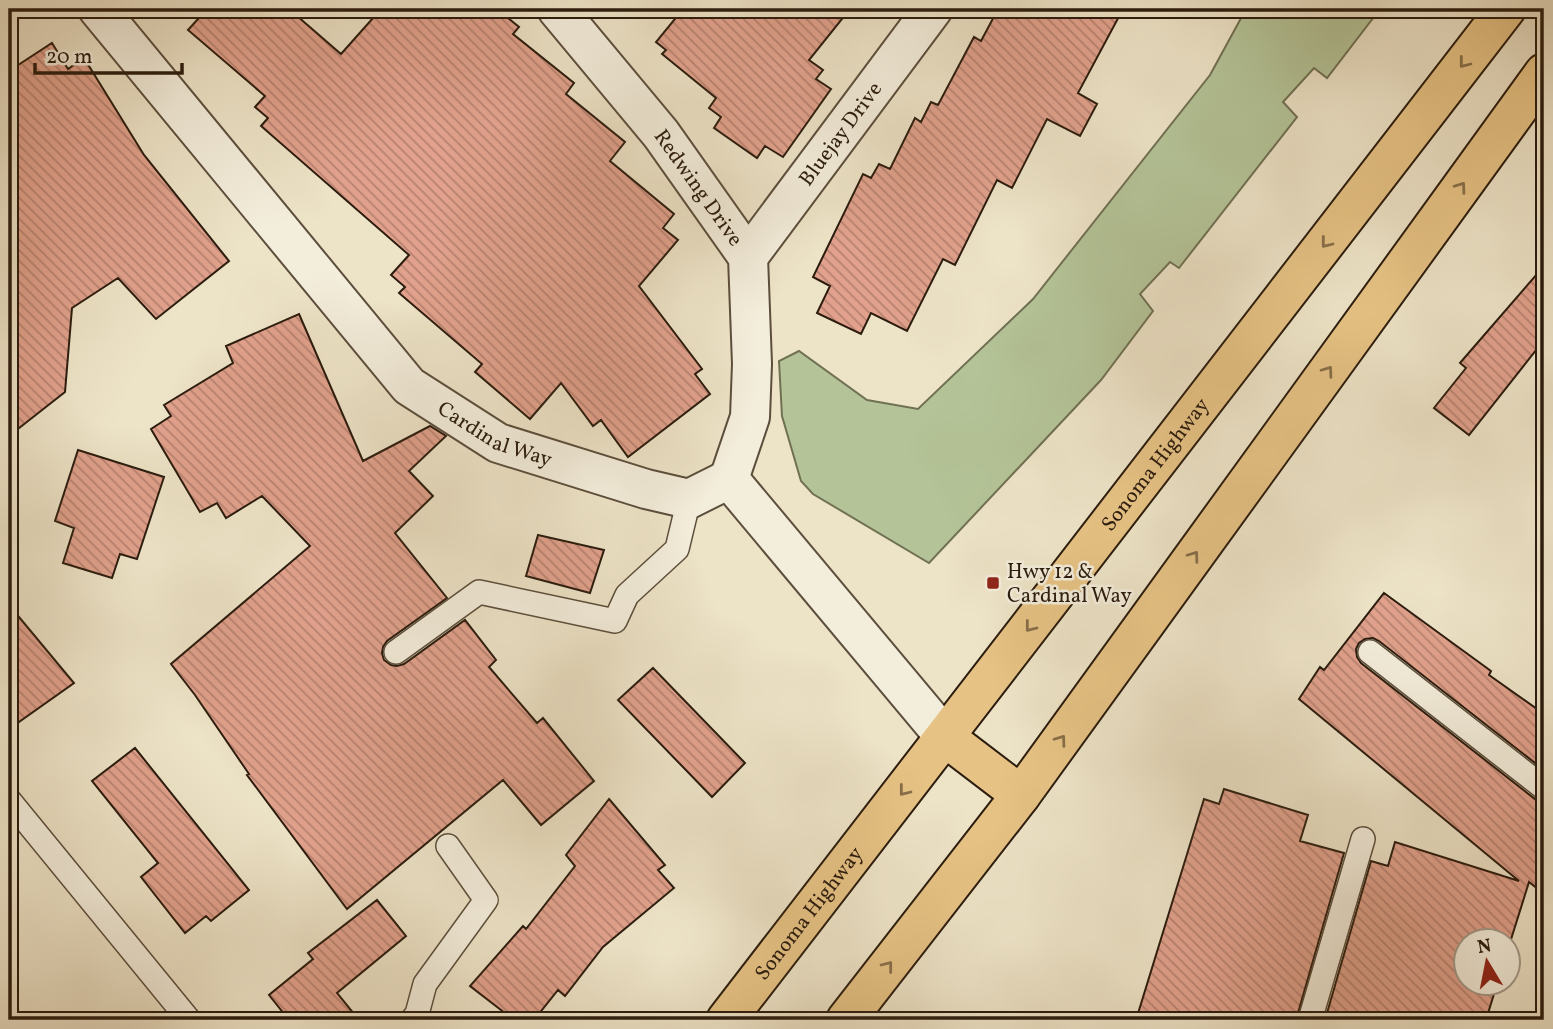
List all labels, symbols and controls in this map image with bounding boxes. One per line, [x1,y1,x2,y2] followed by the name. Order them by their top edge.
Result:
[35,32,182,76] scale bar
[46,43,92,72] text: 20 m
[1460,55,1473,68] one-way arrow
[793,76,890,193] street label: Bluejay Drive
[646,124,749,253] street label: Redwing Drive
[1453,182,1465,195] one-way arrow
[1321,235,1334,248] one-way arrow
[1320,366,1332,379] one-way arrow
[1095,392,1217,538] street label: Sonoma Highway
[431,395,556,475] street label: Cardinal Way
[1186,551,1199,564] one-way arrow
[1007,558,1132,611] place label: Hwy 12 & Cardinal Way
[985,575,1001,591] marker: Hwy 12 & Cardinal Way
[1026,619,1039,631] one-way arrow
[1053,735,1065,748] one-way arrow
[899,783,912,795] one-way arrow
[749,841,871,987] street label: Sonoma Highway
[1452,928,1522,998] north arrow
[1475,933,1494,961] text: N
[879,962,892,974] one-way arrow

